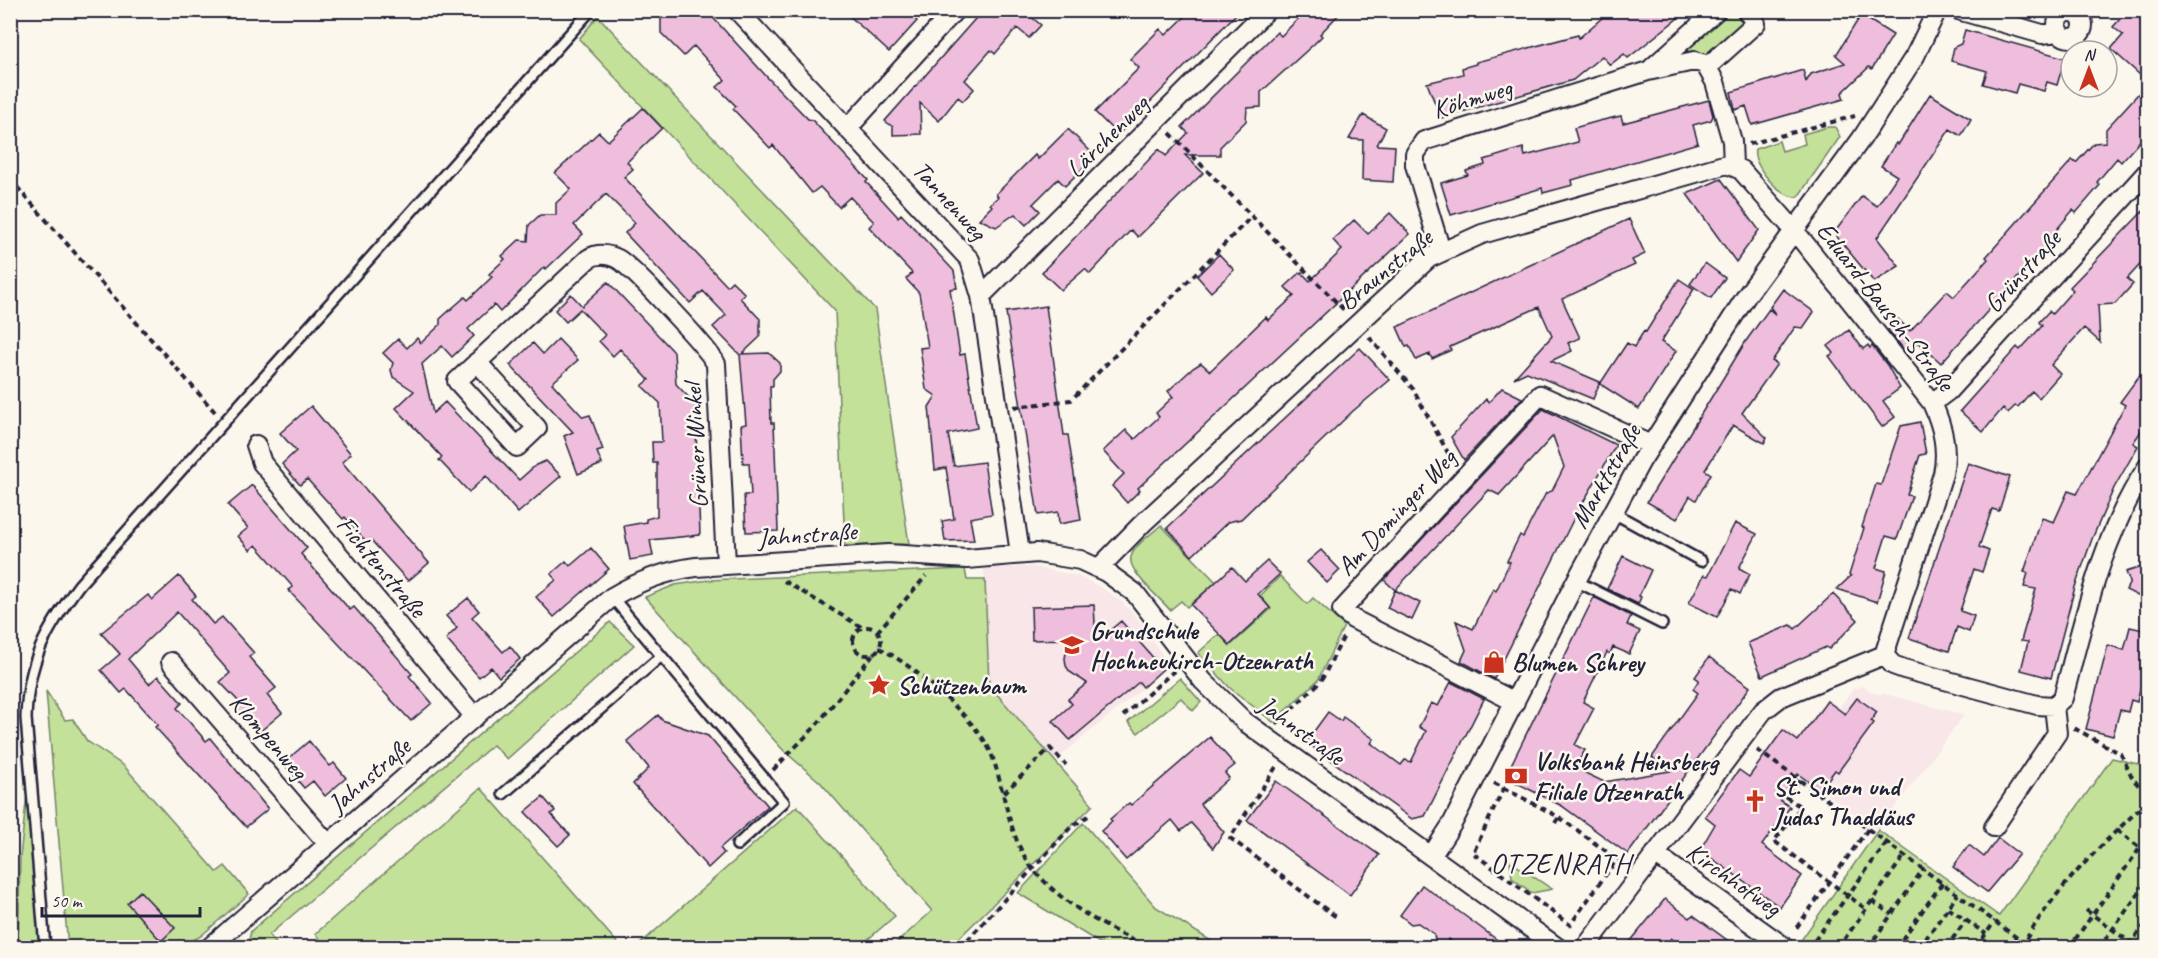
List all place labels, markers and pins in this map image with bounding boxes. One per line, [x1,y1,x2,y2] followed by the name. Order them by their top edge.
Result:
[1090,614,1314,677] place label: Grundschule Hochneukirch-Otzenrath
[1059,632,1085,658] school or university icon: Grundschule Hochneukirch-Otzenrath
[1512,646,1647,679] place label: Blumen Schrey
[1481,649,1507,675] shop icon: Blumen Schrey
[897,669,1028,702] place label: Schützenbaum
[866,672,892,698] place icon: Schützenbaum
[1534,745,1720,808] place label: Volksbank Heinsberg Filiale Otzenrath
[1503,763,1529,789] bank icon: Volksbank Heinsberg Filiale Otzenrath
[1771,770,1916,833] place label: St. Simon und Judas Thaddäus
[1742,788,1768,814] church icon: St. Simon und Judas Thaddäus

